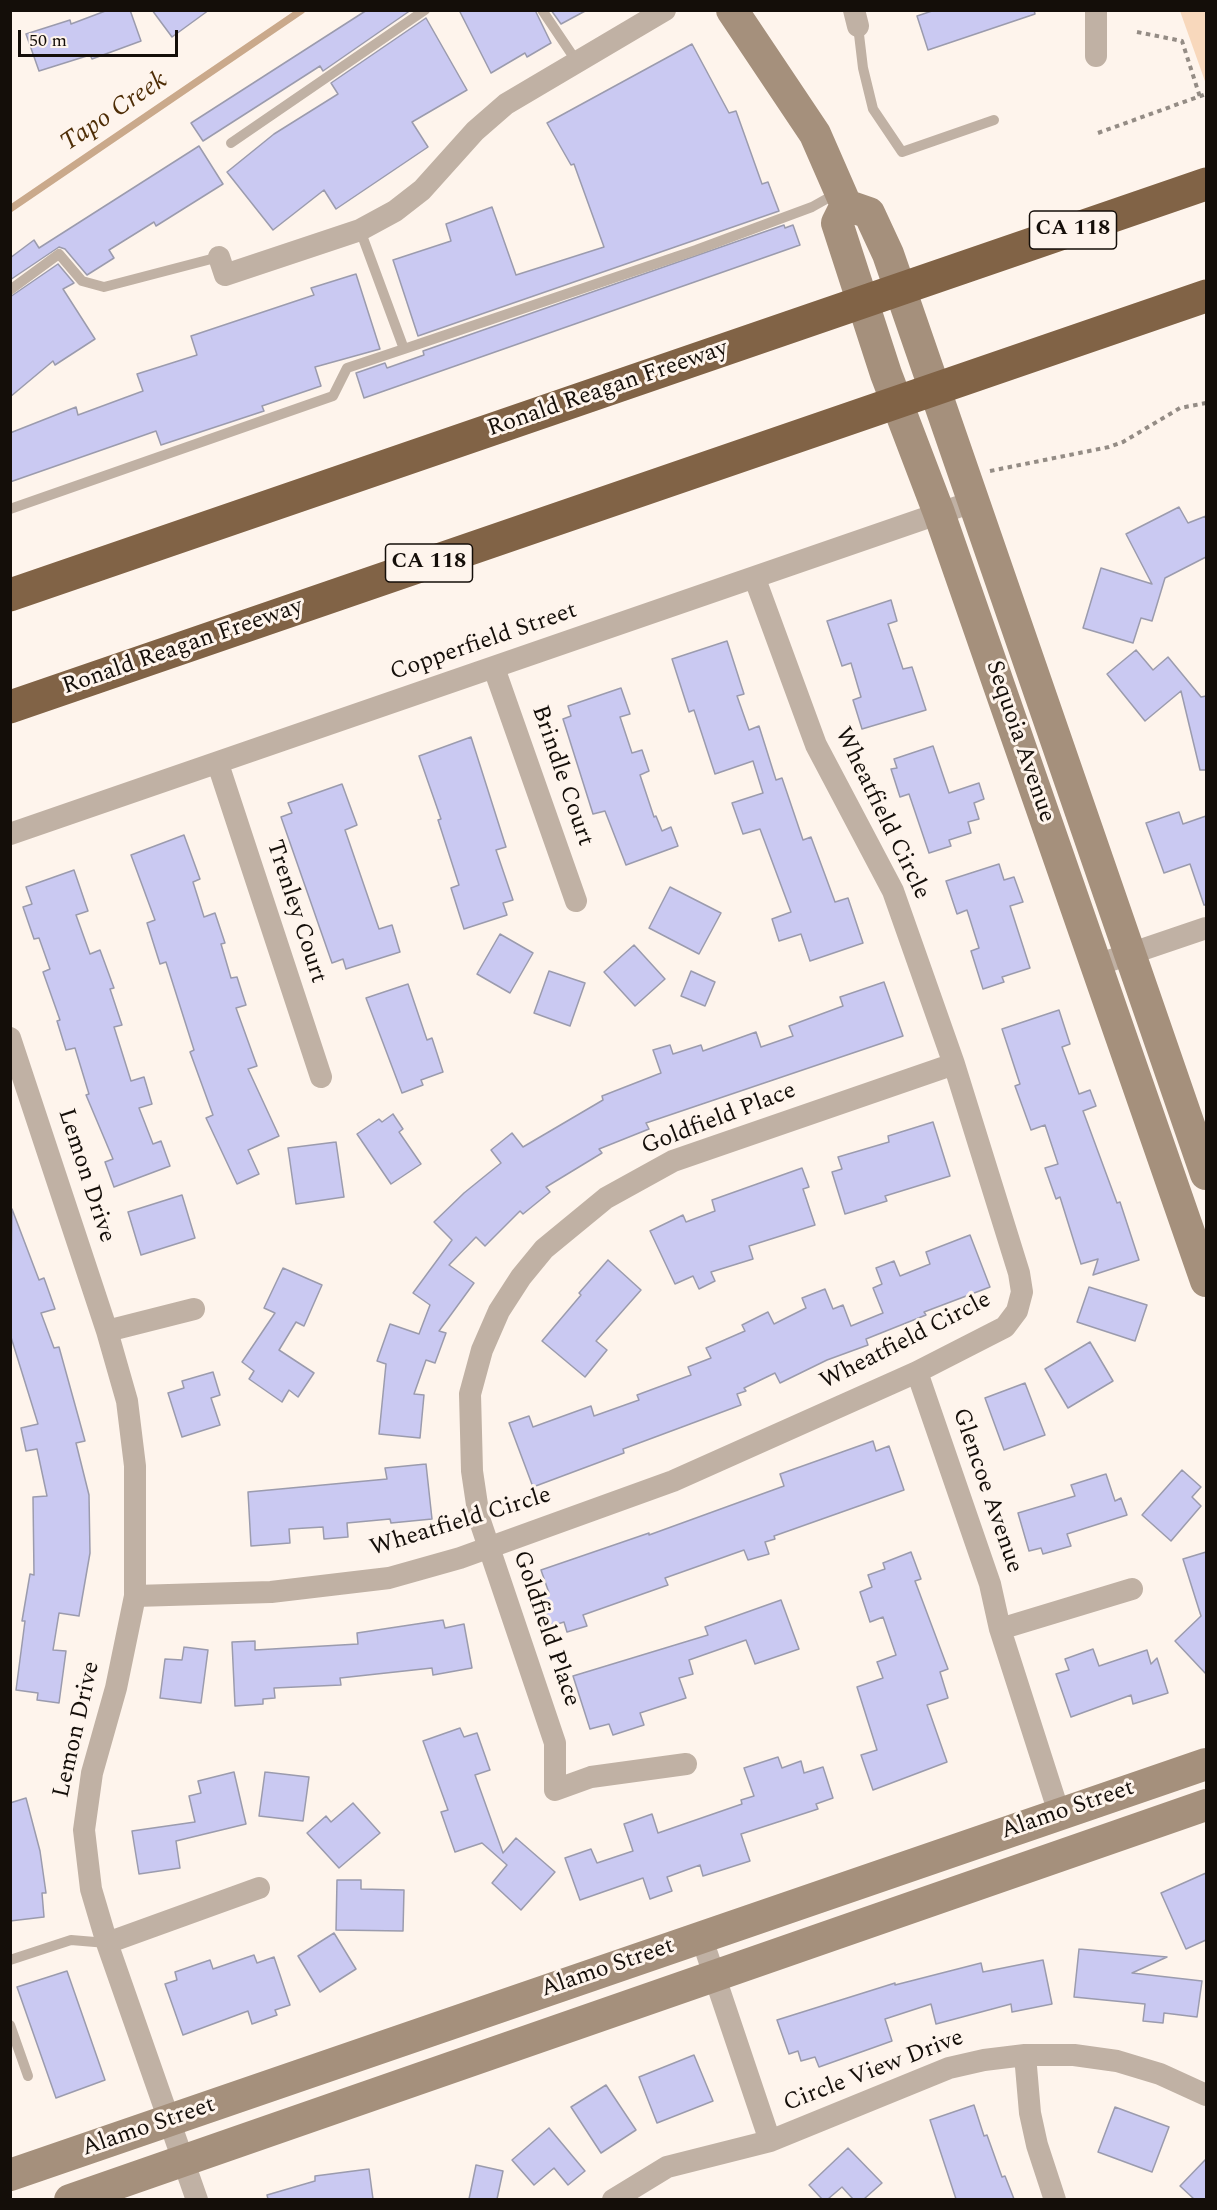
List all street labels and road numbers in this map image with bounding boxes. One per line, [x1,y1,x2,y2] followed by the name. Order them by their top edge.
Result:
[1030,211,1116,249] road number: CA 118
[484,335,732,445] street label: Ronald Reagan Freeway
[386,544,472,582] road number: CA 118
[59,593,307,703] street label: Ronald Reagan Freeway
[387,597,581,689] street label: Copperfield Street
[978,657,1060,827] street label: Sequoia Avenue
[523,702,599,850] street label: Brindle Court
[827,723,935,905] street label: Wheatfield Circle
[258,837,332,987] street label: Trenley Court
[638,1077,800,1163] street label: Goldfield Place
[50,1105,120,1247] street label: Lemon Drive
[816,1287,996,1397] street label: Wheatfield Circle
[944,1405,1028,1577] street label: Glencoe Avenue
[367,1482,555,1564] street label: Wheatfield Circle
[505,1547,585,1711] street label: Goldfield Place
[48,1659,108,1801] street label: Lemon Drive
[998,1775,1138,1847] street label: Alamo Street
[538,1933,678,2005] street label: Alamo Street
[780,2024,968,2120] street label: Circle View Drive
[79,2092,219,2164] street label: Alamo Street

